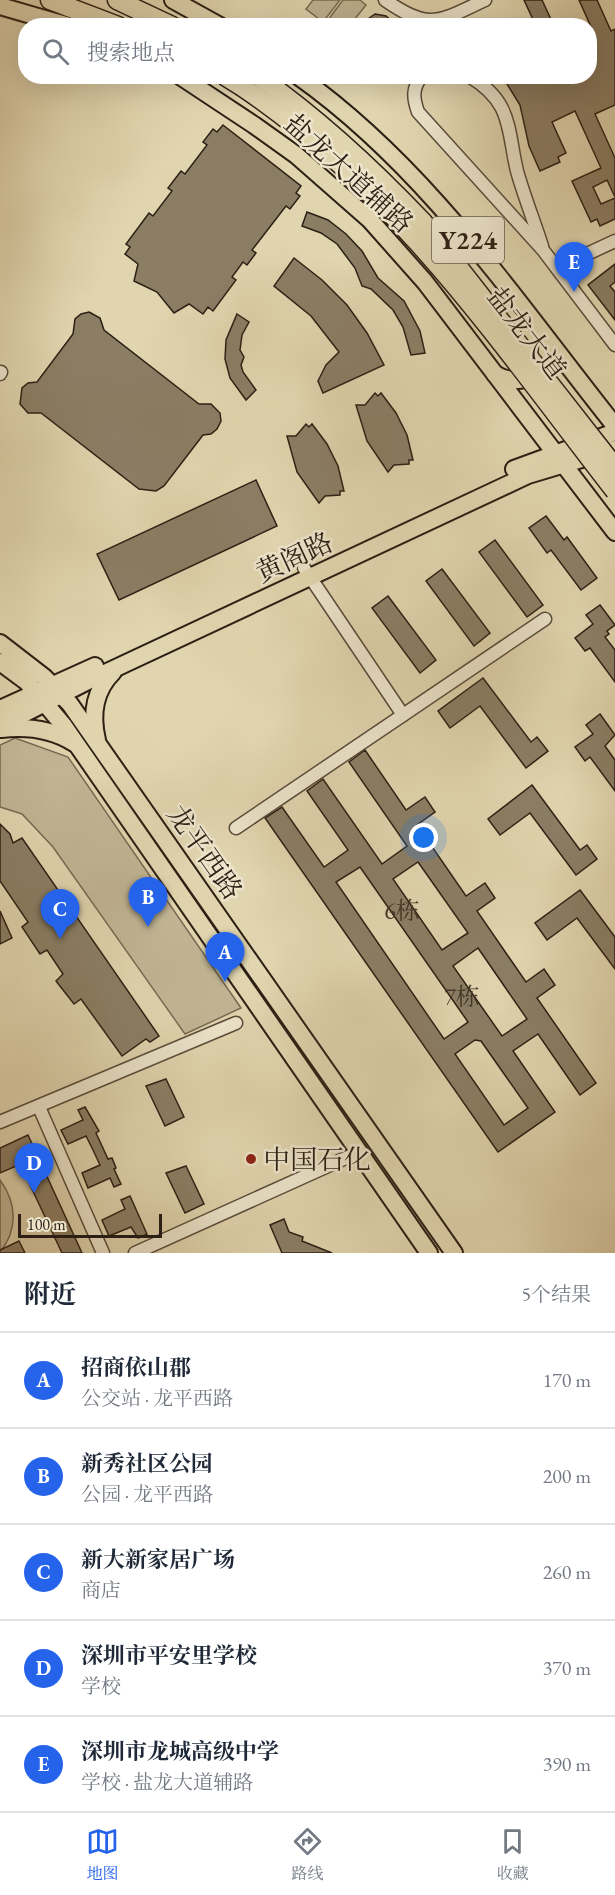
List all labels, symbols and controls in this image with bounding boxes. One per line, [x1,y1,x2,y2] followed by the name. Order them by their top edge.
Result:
[18,18,597,84] search box
[39,35,72,68] icon: search
[87,38,175,67] text: 搜索地点
[277,106,421,240] street label: 盐龙大道辅路
[432,217,504,263] road number: Y224
[554,242,594,292] pin: E
[480,280,574,386] street label: 盐龙大道
[250,524,338,590] street label: 黄阁路
[160,798,250,906] street label: 龙平西路
[409,823,438,852] your location
[128,878,168,927] pin: B
[40,890,80,939] pin: C
[384,895,420,926] house number: 6栋
[206,932,244,982] pin: A
[444,981,480,1012] house number: 7栋
[263,1142,371,1177] place label: 中国石化
[15,1144,54,1193] pin: D
[244,1152,258,1166] marker: 中国石化
[18,1211,162,1238] scale bar
[27,1214,66,1235] text: 100 m
[24,1277,76,1311] text: 附近
[521,1281,591,1307] text: 5个结果
[81,1353,191,1382] text: 招商依山郡
[36,1367,51,1393] text: A
[543,1367,591,1393] text: 170 m
[81,1385,233,1411] text: 公交站 · 龙平西路
[81,1449,213,1478] text: 新秀社区公园
[37,1463,50,1489] text: B
[543,1463,591,1489] text: 200 m
[81,1481,213,1507] text: 公园 · 龙平西路
[81,1545,235,1574] text: 新大新家居广场
[36,1559,51,1585] text: C
[543,1559,591,1585] text: 260 m
[81,1577,121,1603] text: 商店
[81,1641,257,1670] text: 深圳市平安里学校
[36,1655,51,1681] text: D
[543,1655,591,1681] text: 370 m
[81,1673,121,1699] text: 学校
[81,1737,279,1766] text: 深圳市龙城高级中学
[38,1751,49,1777] text: E
[543,1751,591,1777] text: 390 m
[81,1769,253,1795] text: 学校 · 盐龙大道辅路
[86,1825,119,1884] tab: 地图
[291,1825,324,1884] tab: 路线
[496,1825,529,1884] tab: 收藏

